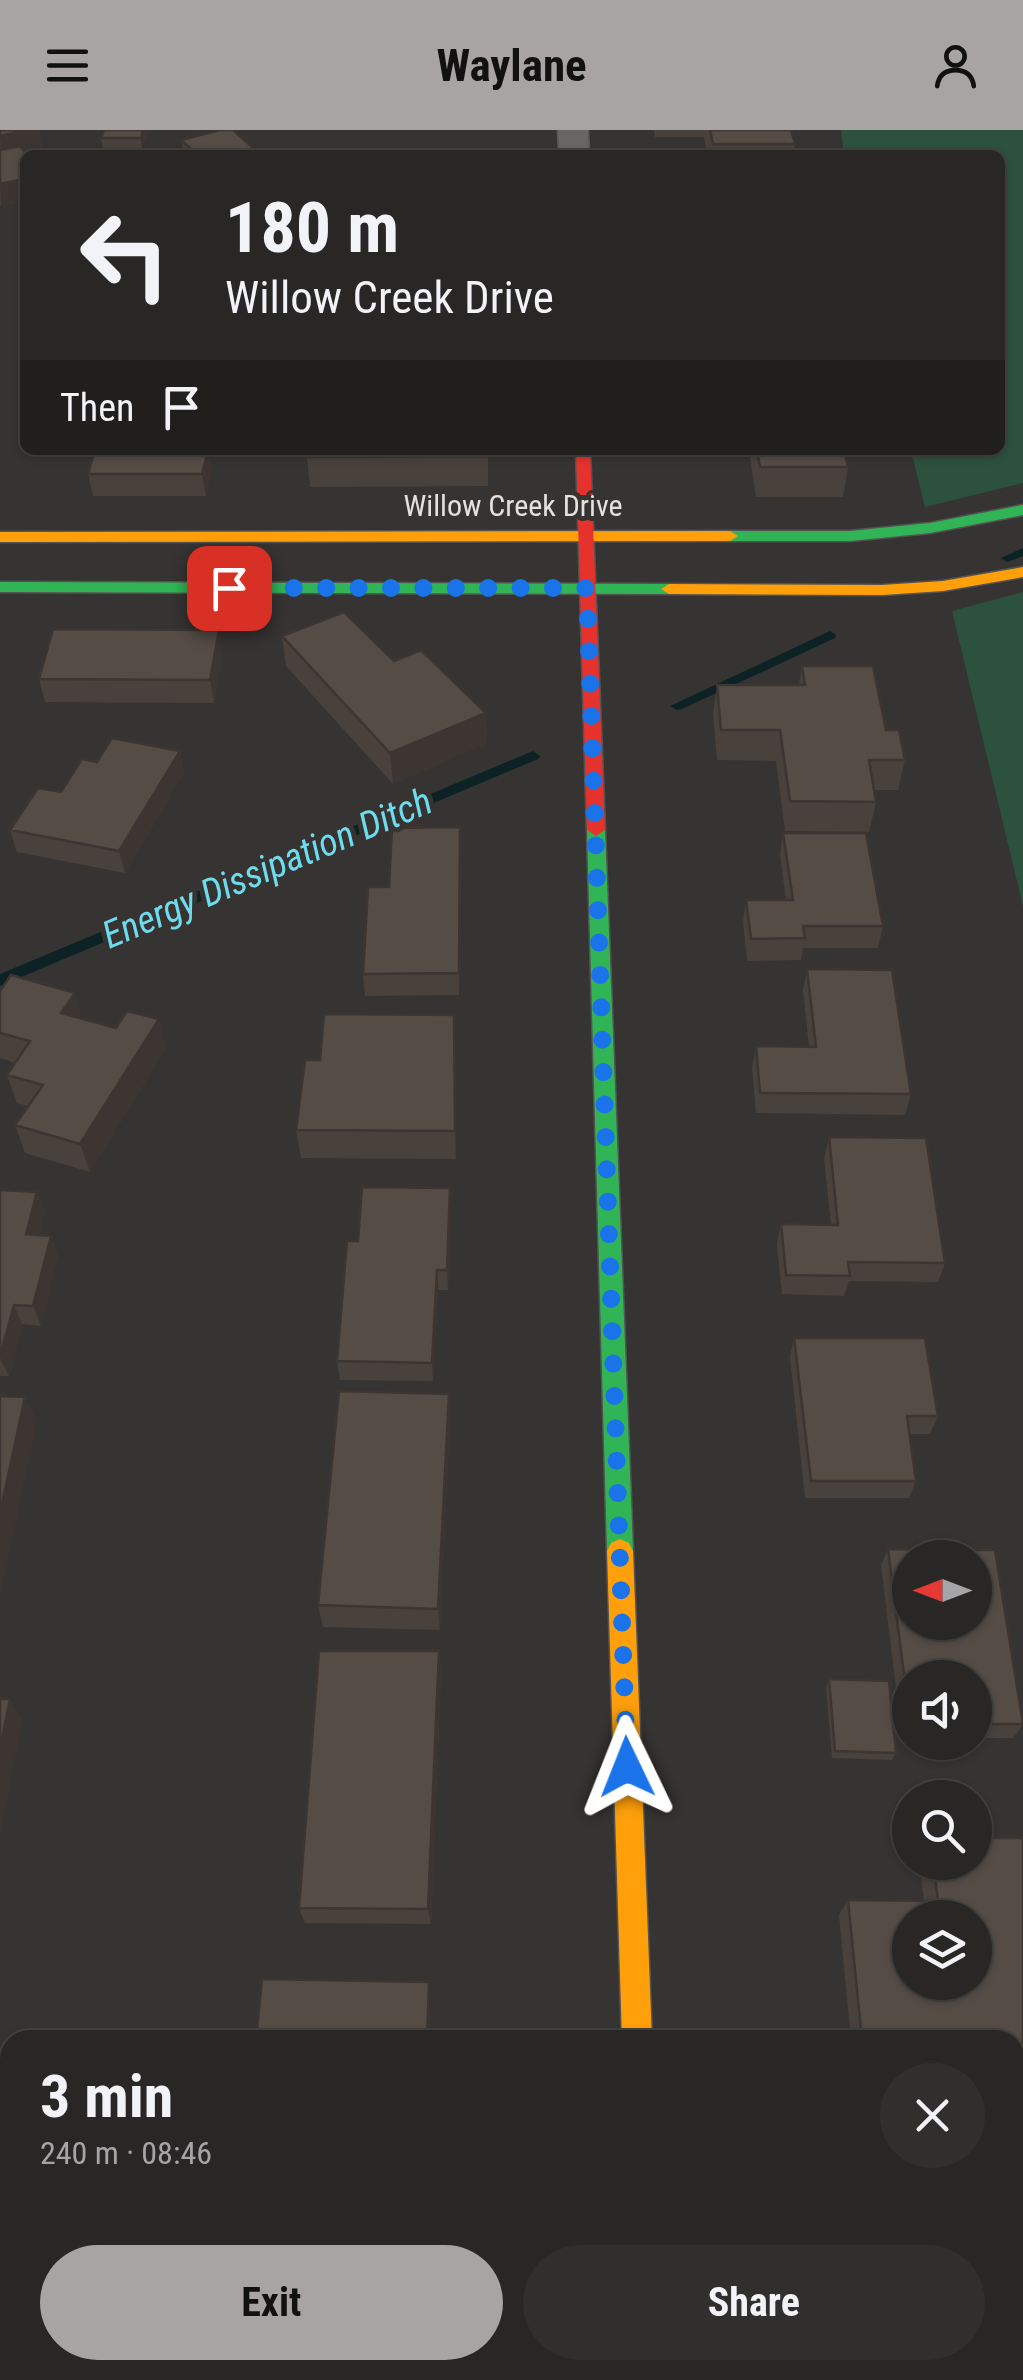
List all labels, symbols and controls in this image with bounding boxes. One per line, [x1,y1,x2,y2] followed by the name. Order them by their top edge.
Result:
[40,38,95,93] icon: menu
[928,38,983,93] icon: person
[436,39,587,92] text: Waylane
[225,187,399,269] text: 180 m
[60,190,190,320] icon: left
[225,271,554,324] text: Willow Creek Drive
[154,380,209,435] icon: arrive
[60,386,134,430] text: Then
[403,488,623,523] street label: Willow Creek Drive
[187,546,272,631] pin
[202,561,257,616] icon: arrive
[96,779,438,957] water label: Energy Dissipation Ditch
[892,1540,992,1640] north arrow
[892,1540,992,2000] map controls
[892,1660,992,1760] button: sound
[575,1715,679,1819] position arrow
[892,1780,992,1880] button: search
[892,1900,992,2000] button: layers
[40,2061,173,2132] text: 3 min
[880,2063,985,2168] button: close
[40,2134,212,2172] text: 240 m · 08:46
[40,2245,503,2360] button: Exit
[523,2245,985,2360] button: Share

